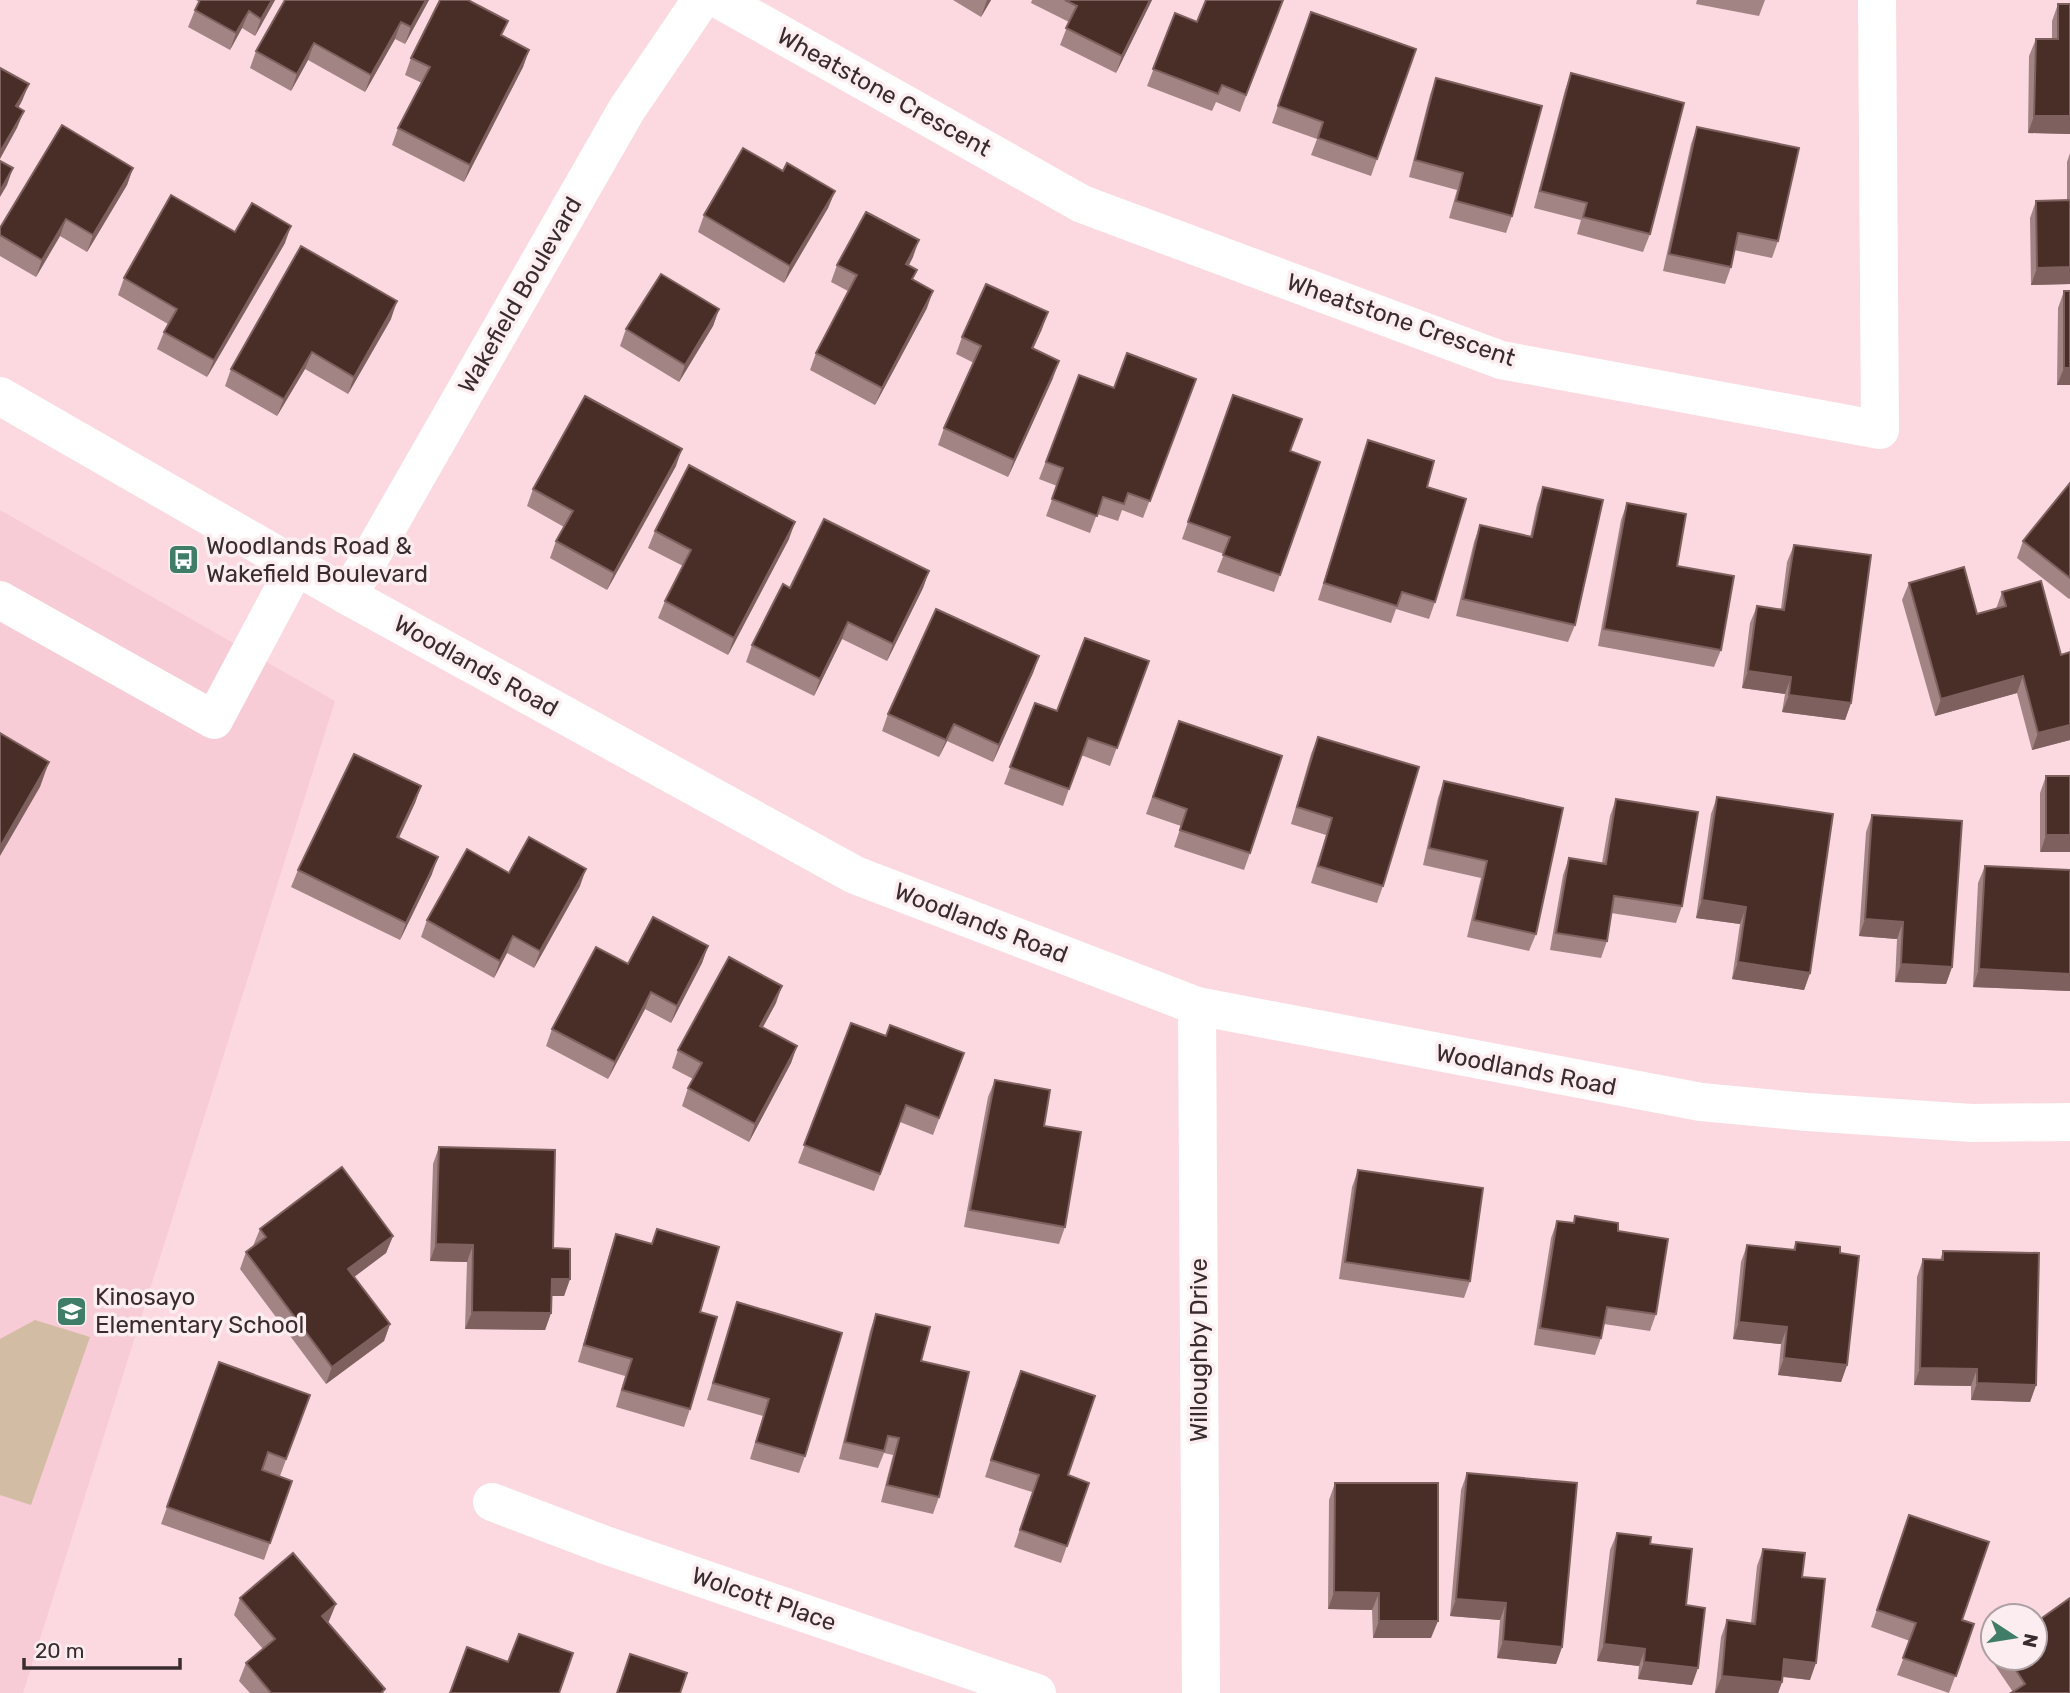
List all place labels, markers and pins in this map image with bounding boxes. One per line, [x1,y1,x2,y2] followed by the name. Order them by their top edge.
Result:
[206,532,428,588] place label: Woodlands Road & Wakefield Boulevard
[166,543,200,577] bus stop icon: Woodlands Road & Wakefield Boulevard
[95,1283,304,1339] place label: Kinosayo Elementary School
[55,1294,89,1328] school or university icon: Kinosayo Elementary School

